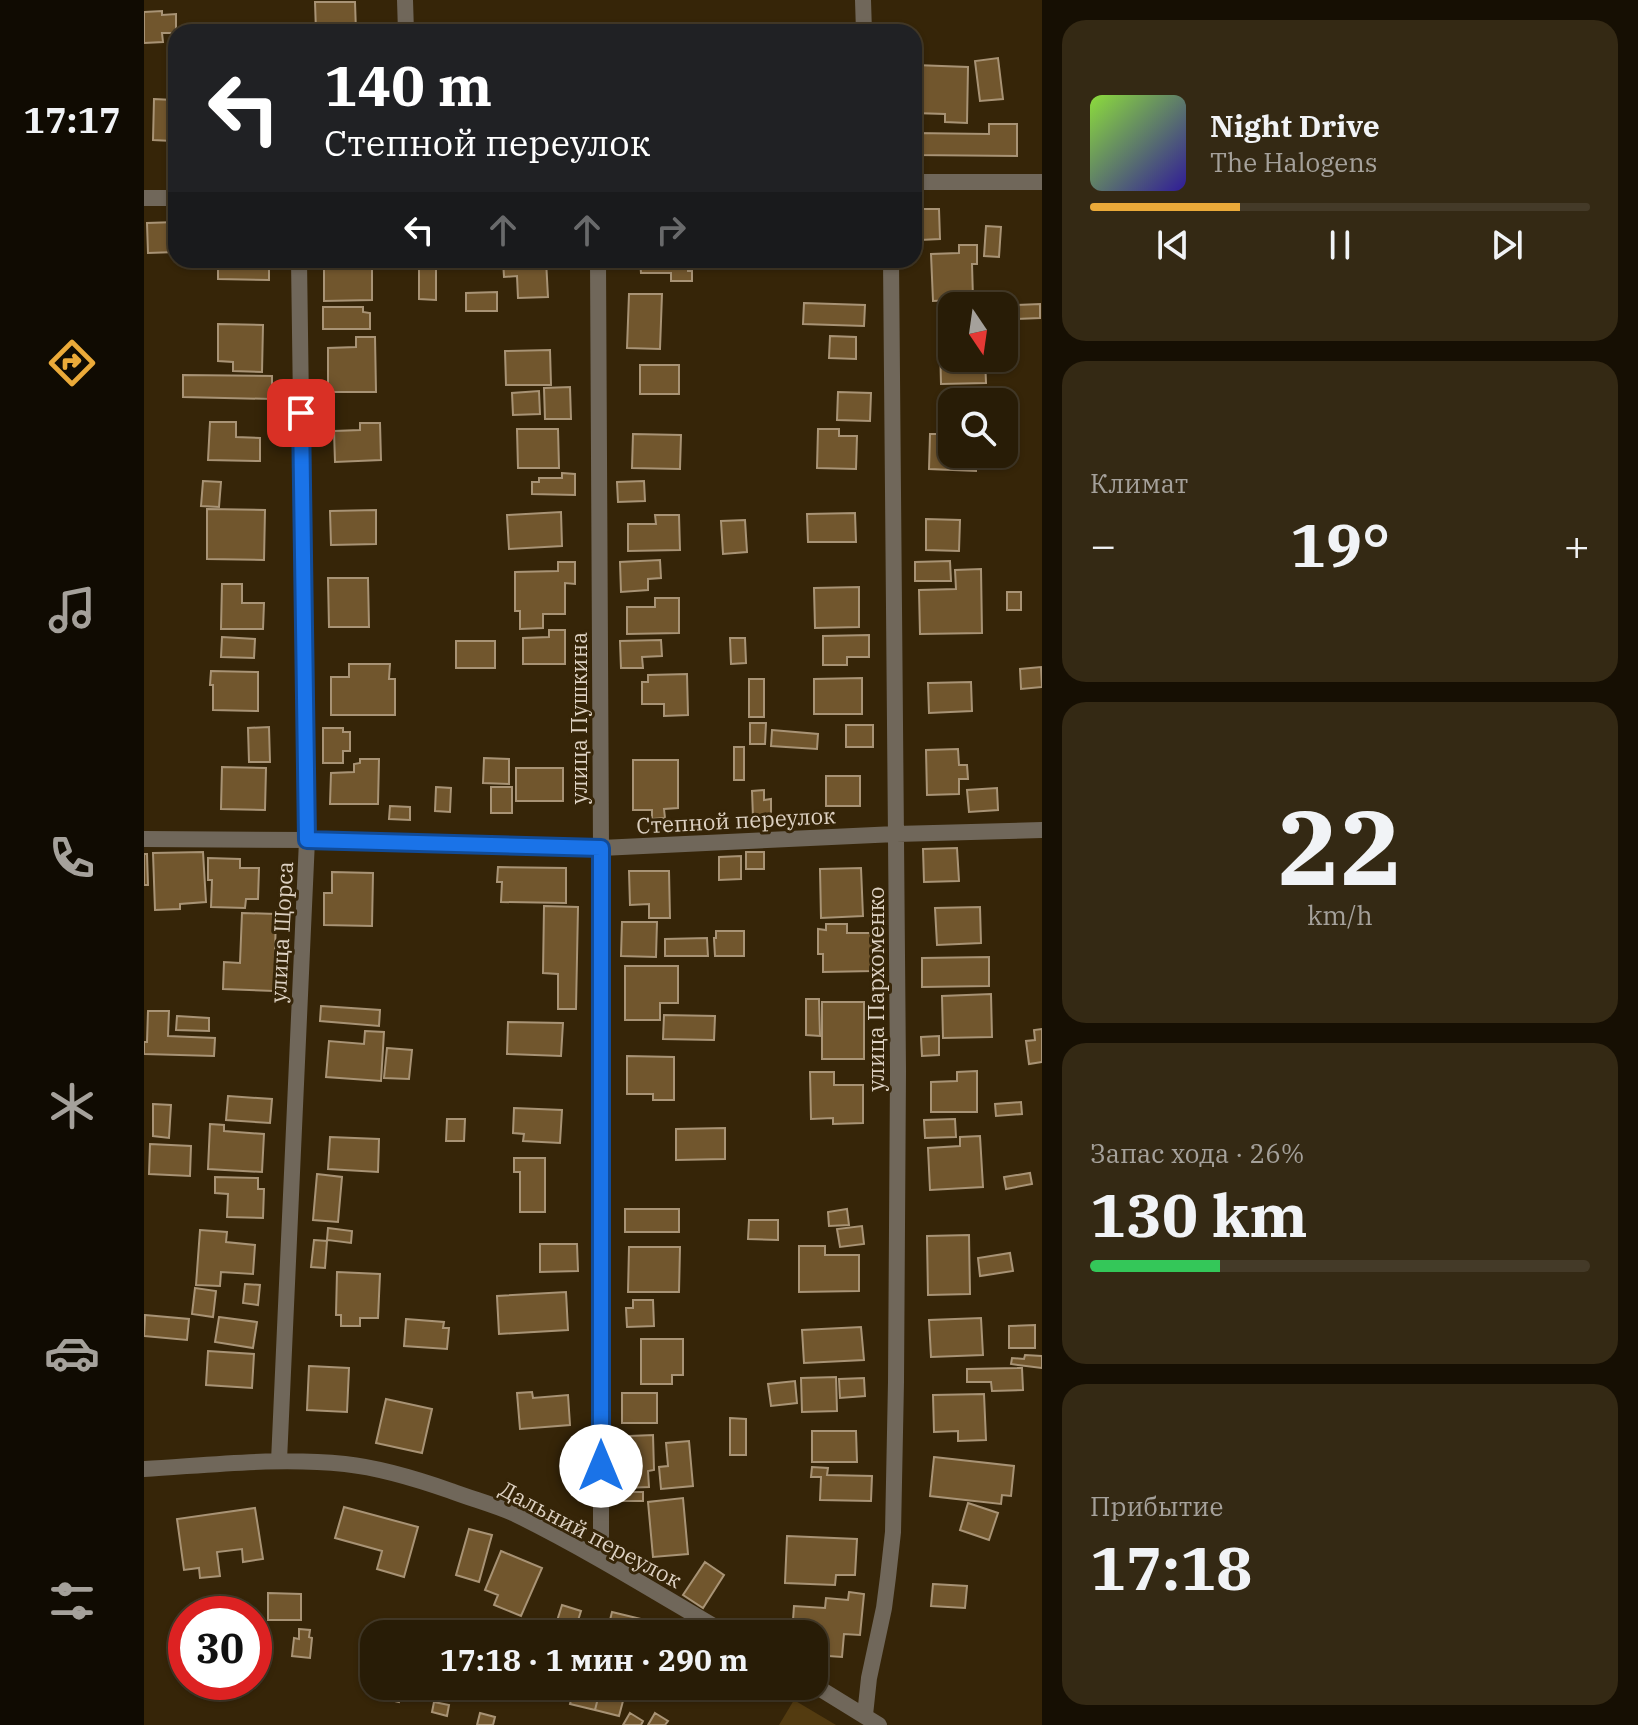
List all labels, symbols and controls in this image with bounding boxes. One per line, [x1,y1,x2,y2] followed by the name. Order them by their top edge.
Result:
[324,49,492,121] text: 140 m
[192,56,296,160] icon: left
[23,96,121,143] text: 17:17
[1210,106,1380,145] text: Night Drive
[324,119,650,166] text: Степной переулок
[1210,145,1378,179] text: The Halogens
[397,208,441,252] icon: left
[481,208,525,252] icon: ahead
[565,208,609,252] icon: ahead
[649,208,693,252] icon: right
[1151,223,1195,267] icon: previous
[1318,223,1362,267] icon: pause
[1485,223,1529,267] icon: next
[938,292,1018,372] north arrow
[938,292,1018,468] map controls
[44,335,100,391] icon: directions
[267,379,335,447] pin
[938,388,1018,468] button: search
[279,391,323,435] icon: arrive
[1090,466,1188,500] text: Климат
[1290,505,1390,584] text: 19°
[1090,516,1116,573] text: −
[1564,516,1590,573] text: +
[44,582,100,638] icon: music
[564,632,593,804] street label: улица Пушкина
[1278,778,1402,914] text: 22
[636,800,837,840] street label: Степной переулок
[44,830,100,886] icon: phone
[263,860,299,1004] street label: улица Щорса
[861,887,890,1091] street label: улица Пархоменко
[1307,898,1373,932] text: km/h
[44,1078,100,1134] icon: climate
[1090,1136,1305,1170] text: Запас хода · 26%
[1090,1175,1308,1254] text: 130 km
[44,1325,100,1381] icon: car
[559,1424,643,1508] position arrow
[495,1474,687,1594] street label: Дальний переулок
[1090,1489,1223,1523] text: Прибытие
[1090,1528,1252,1607] text: 17:18
[44,1573,100,1629] icon: filters
[168,1596,272,1700] speed limit sign: 30
[440,1640,748,1679] text: 17:18 · 1 мин · 290 m

